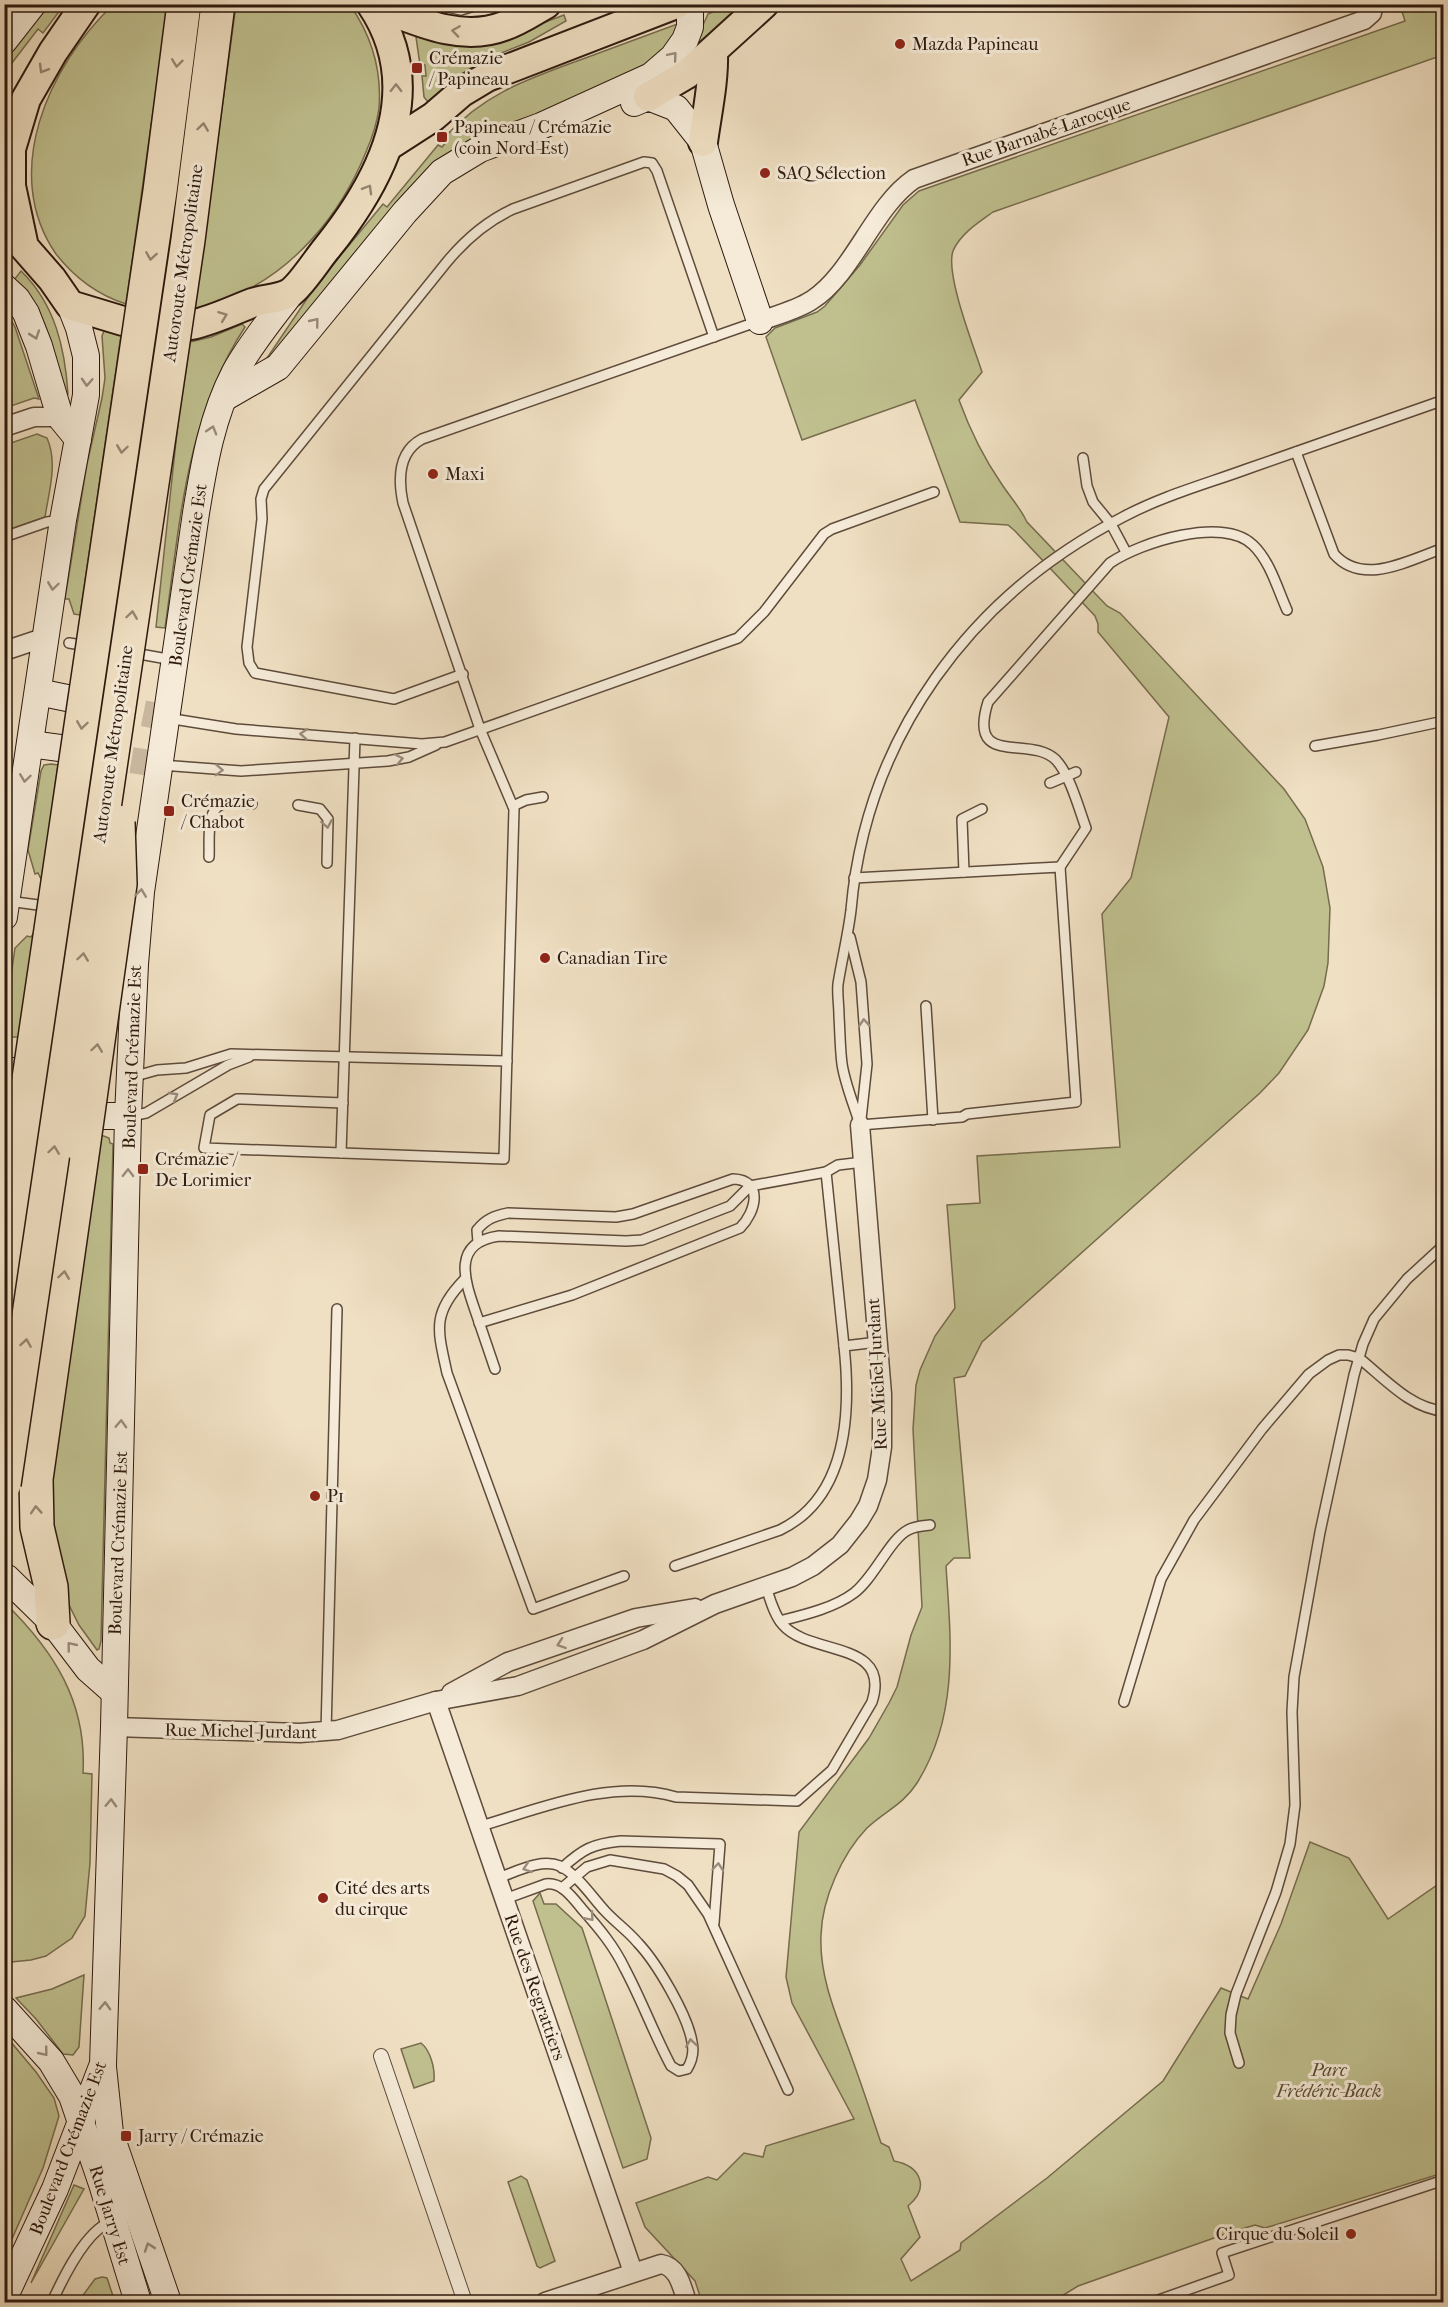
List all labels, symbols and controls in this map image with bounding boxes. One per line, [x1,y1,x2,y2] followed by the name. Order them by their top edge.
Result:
[452,25,461,37] one-way arrow
[912,34,1038,55] place label: Mazda Papineau
[893,37,907,51] marker: Mazda Papineau
[428,48,509,90] place label: Crémazie / Papineau
[665,52,676,63] one-way arrow
[171,58,184,67] one-way arrow
[410,61,424,75] marker: Crémazie / Papineau
[39,63,50,73] one-way arrow
[390,84,403,93] one-way arrow
[959,94,1133,171] street label: Rue Barnabé-Larocque
[454,117,612,159] place label: Papineau / Crémazie (coin Nord-Est)
[196,123,209,132] one-way arrow
[435,130,449,144] marker: Papineau / Crémazie (coin Nord-Est)
[159,163,208,364] street label: Autoroute Métropolitaine
[777,163,887,184] place label: SAQ Sélection
[758,166,772,180] marker: SAQ Sélection
[361,185,373,195] one-way arrow
[145,251,157,260] one-way arrow
[217,310,228,323] one-way arrow
[308,318,319,329] one-way arrow
[28,329,41,340] one-way arrow
[81,377,94,386] one-way arrow
[205,425,217,436] one-way arrow
[116,444,128,453] one-way arrow
[445,464,485,485] place label: Maxi
[426,467,440,481] marker: Maxi
[165,482,212,668] street label: Boulevard Crémazie Est
[48,581,60,590] one-way arrow
[126,610,138,620] one-way arrow
[89,644,138,845] street label: Autoroute Métropolitaine
[76,720,88,729] one-way arrow
[299,728,308,741] one-way arrow
[394,753,404,766] one-way arrow
[214,764,223,777] one-way arrow
[19,773,31,783] one-way arrow
[180,791,255,833] place label: Crémazie / Chabot
[162,804,176,818] marker: Crémazie / Chabot
[320,818,333,828] one-way arrow
[134,889,147,898] one-way arrow
[557,948,668,969] place label: Canadian Tire
[538,951,552,965] marker: Canadian Tire
[76,952,88,961] one-way arrow
[119,964,146,1150] street label: Boulevard Crémazie Est
[858,1018,871,1027] one-way arrow
[90,1044,102,1053] one-way arrow
[168,1092,179,1103] one-way arrow
[48,1145,60,1154] one-way arrow
[155,1149,251,1191] place label: Crémazie / De Lorimier
[136,1162,150,1176] marker: Crémazie / De Lorimier
[122,1168,134,1177] one-way arrow
[57,1270,69,1280] one-way arrow
[863,1297,892,1451] street label: Rue Michel-Jurdant
[19,1338,31,1347] one-way arrow
[115,1420,128,1429] one-way arrow
[105,1450,132,1636] street label: Boulevard Crémazie Est
[327,1486,344,1507] place label: P1
[308,1489,322,1503] marker: P1
[30,1505,43,1515] one-way arrow
[556,1636,567,1649] one-way arrow
[68,1641,79,1652] one-way arrow
[165,1720,318,1743] street label: Rue Michel-Jurdant
[105,1798,117,1807] one-way arrow
[522,1861,533,1874] one-way arrow
[712,1863,725,1872] one-way arrow
[335,1878,430,1920] place label: Cité des arts du cirque
[316,1891,330,1905] marker: Cité des arts du cirque
[582,1910,593,1921] one-way arrow
[500,1911,570,2063] street label: Rue des Regrattiers
[98,2001,111,2010] one-way arrow
[685,2038,697,2047] one-way arrow
[37,2046,48,2057] one-way arrow
[26,2058,112,2238] street label: Boulevard Crémazie Est
[1276,2060,1381,2102] park label: Parc Frédéric-Back
[136,2126,264,2147] place label: Jarry / Crémazie
[119,2129,133,2143] marker: Jarry / Crémazie
[84,2163,135,2268] street label: Rue Jarry Est
[1216,2224,1339,2245] place label: Cirque du Soleil
[1344,2227,1358,2241] marker: Cirque du Soleil
[144,2242,156,2253] one-way arrow

